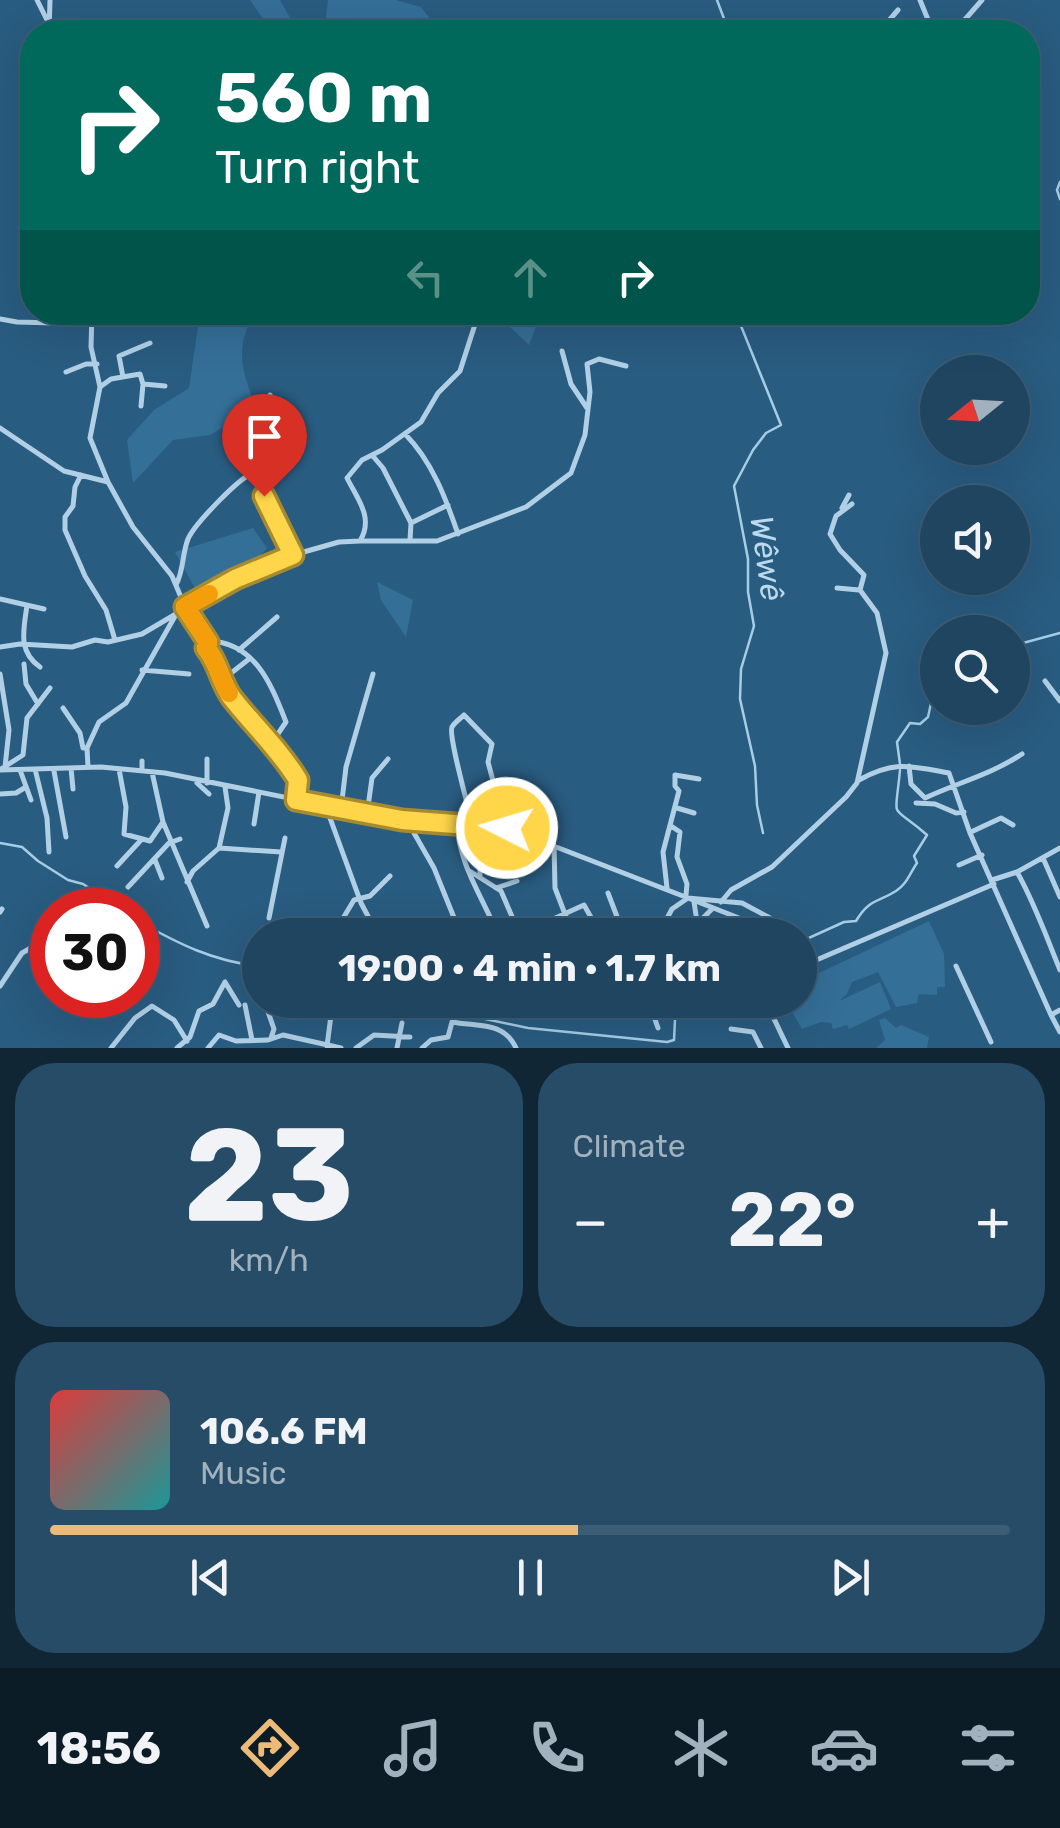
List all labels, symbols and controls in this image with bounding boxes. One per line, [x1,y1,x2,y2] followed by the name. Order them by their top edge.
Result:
[215,57,432,140] text: 560 m
[50,60,180,190] icon: right
[215,141,419,194] text: Turn right
[398,250,453,305] icon: left
[503,250,558,305] icon: ahead
[608,250,663,305] icon: right
[920,355,1030,465] north arrow
[920,355,1030,725] map controls
[222,394,307,497] pin
[237,409,292,464] icon: arrive
[920,485,1030,595] button: sound
[742,513,792,603] water label: Wêwê
[920,615,1030,725] button: search
[455,776,559,880] position arrow
[30,888,160,1018] speed limit sign: 30
[338,945,721,991] text: 19:00 · 4 min · 1.7 km
[184,1098,354,1253] text: 23
[573,1127,686,1165] text: Climate
[728,1176,856,1265] text: 22°
[573,1189,608,1254] text: −
[976,1189,1010,1254] text: +
[229,1241,309,1279] text: km/h
[200,1408,368,1454] text: 106.6 FM
[200,1454,286,1492] text: Music
[183,1550,238,1605] icon: previous
[503,1550,558,1605] icon: pause
[823,1550,878,1605] icon: next
[235,1713,305,1783] icon: directions
[378,1713,448,1783] icon: music
[522,1713,592,1783] icon: phone
[666,1713,736,1783] icon: climate
[809,1713,879,1783] icon: car
[953,1713,1023,1783] icon: filters
[37,1722,161,1775] text: 18:56

